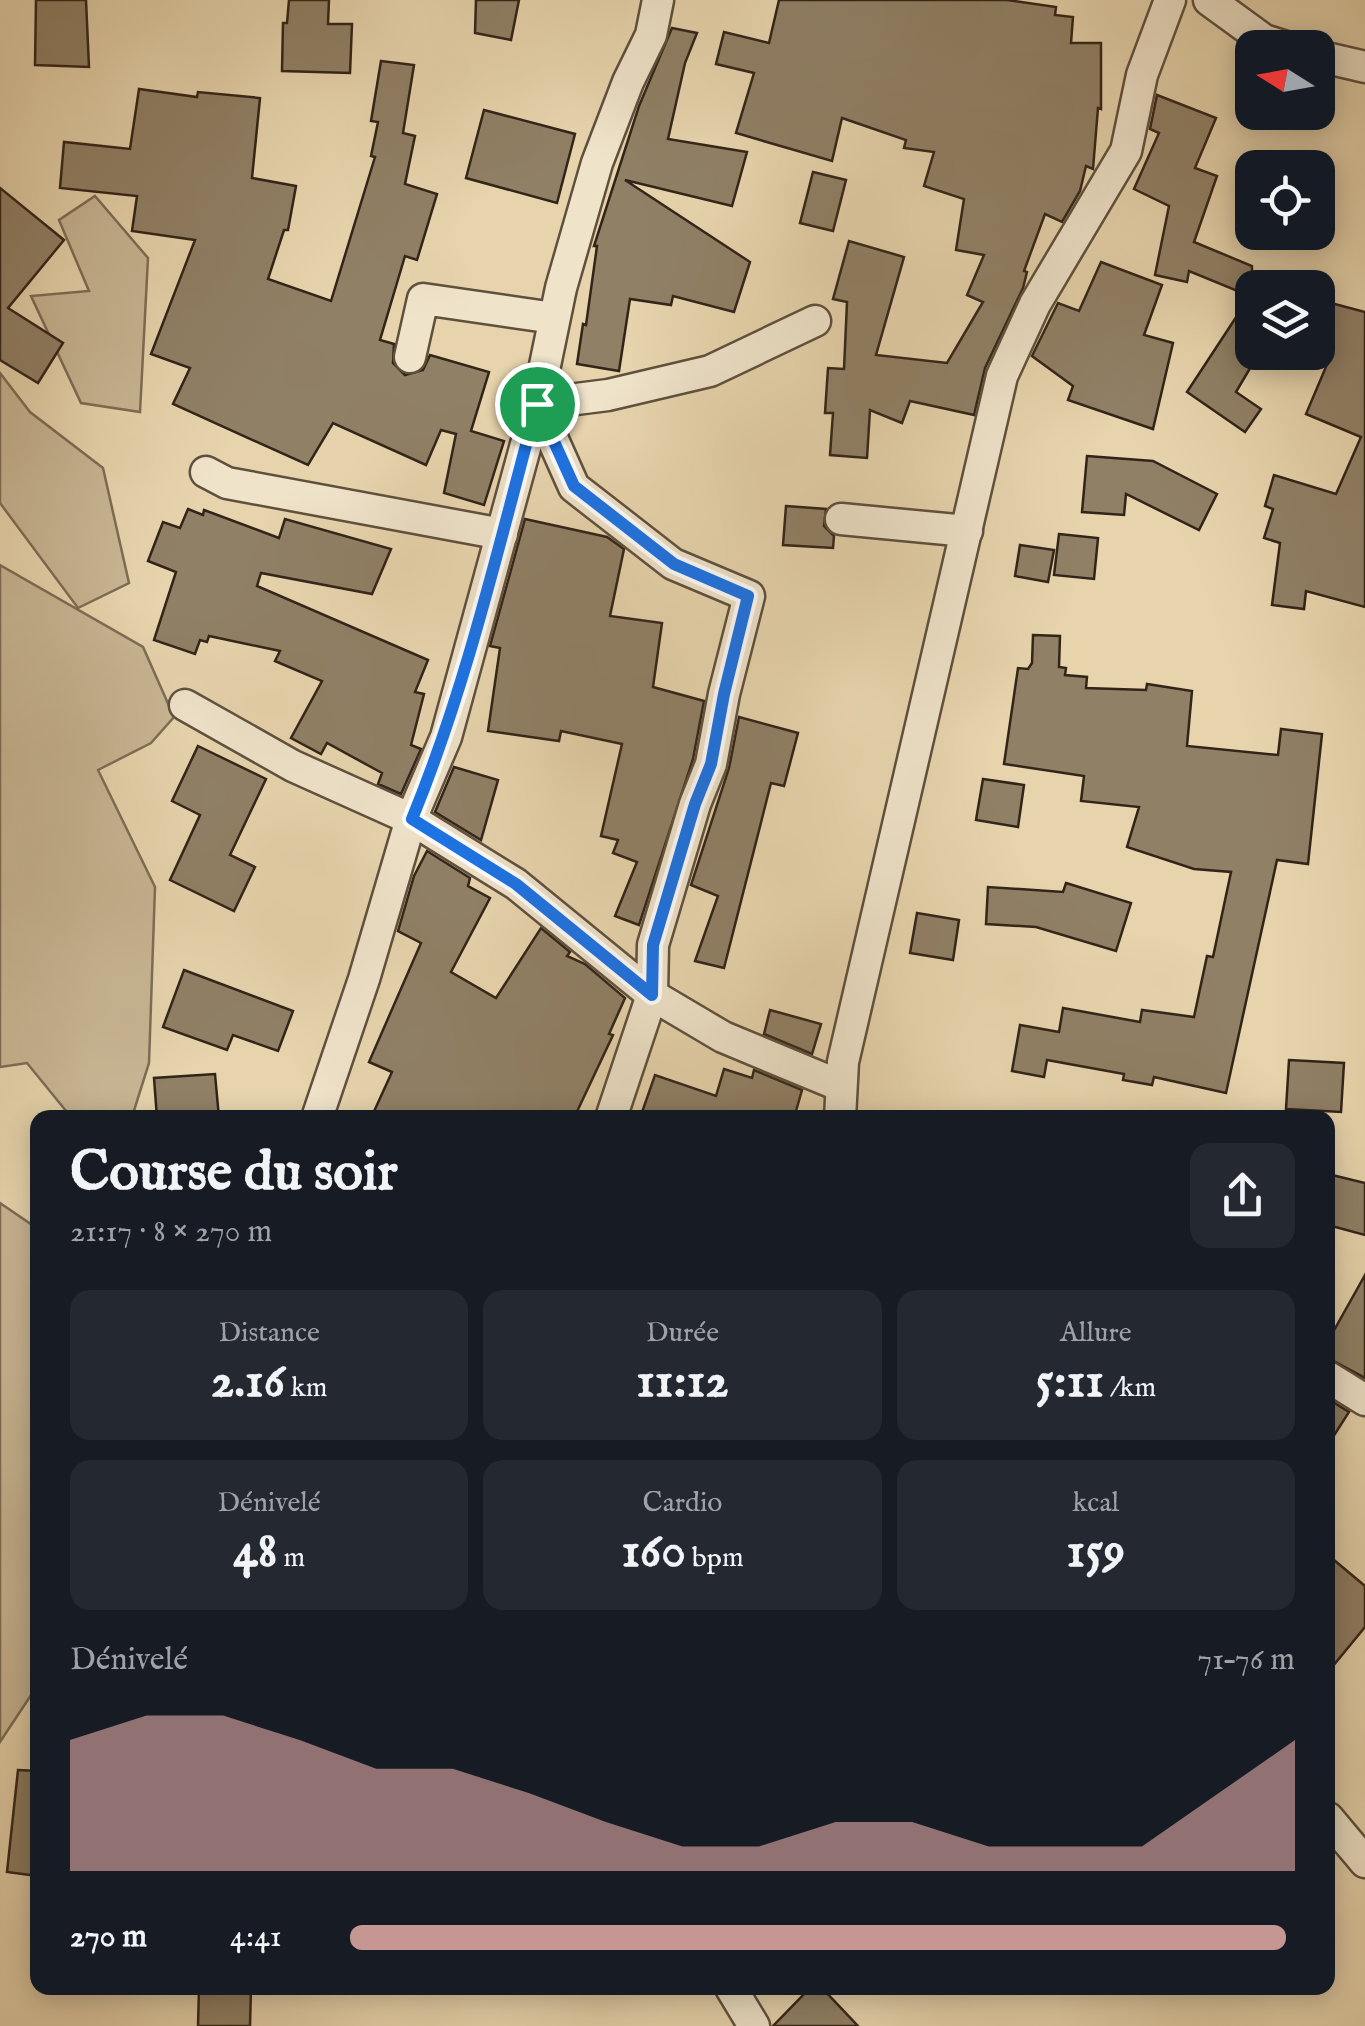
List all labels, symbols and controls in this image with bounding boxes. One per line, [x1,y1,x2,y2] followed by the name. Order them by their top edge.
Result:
[1235,30,1335,130] north arrow
[1235,30,1335,370] map controls
[1235,150,1335,250] button: locate
[1235,270,1335,370] button: layers
[495,362,580,447] pin
[510,377,565,432] icon: arrive
[70,1139,398,1209] text: Course du soir
[1190,1143,1295,1248] button: share
[70,1212,272,1253] text: 21:17 · 8 × 270 m
[219,1316,320,1351] text: Distance
[646,1316,719,1351] text: Durée
[1060,1316,1132,1351] text: Allure
[211,1351,285,1414] text: 2.16
[636,1351,729,1414] text: 11:12
[1035,1351,1104,1414] text: 5:11
[285,1371,327,1406] text: km
[1104,1371,1156,1406] text: /km
[218,1486,321,1521] text: Dénivelé
[643,1486,722,1521] text: Cardio
[1072,1486,1119,1521] text: kcal
[233,1521,277,1584] text: 48
[621,1521,686,1584] text: 160
[1067,1521,1125,1584] text: 159
[277,1541,305,1576] text: m
[686,1541,744,1576] text: bpm
[70,1640,188,1681] text: Dénivelé
[1197,1640,1295,1681] text: 71–76 m
[70,1917,147,1958] text: 270 m
[230,1917,282,1958] text: 4:41

